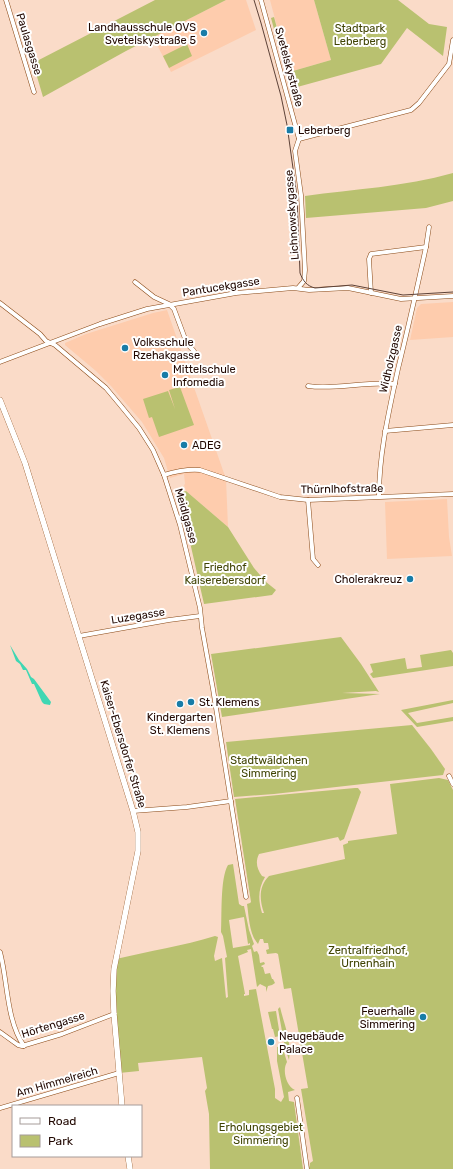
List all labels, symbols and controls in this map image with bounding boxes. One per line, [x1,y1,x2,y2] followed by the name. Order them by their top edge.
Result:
[13,11,45,77] street label: Paulasgasse
[88,21,196,47] place label: Landhausschule OVS Svetelskystraße 5
[334,22,386,48] park label: Stadtpark Leberberg
[272,26,306,108] street label: Svetelskystraße
[199,28,209,38] marker: Landhausschule OVS Svetelskystraße 5
[298,124,350,137] place label: Leberberg
[285,125,295,135] marker: Leberberg
[282,169,302,261] street label: Lichnowskygasse
[181,274,261,300] street label: Pantucekgasse
[377,324,405,394] street label: Widholzgasse
[133,336,200,362] place label: Volksschule Rzehakgasse
[120,343,130,353] marker: Volksschule Rzehakgasse
[173,363,236,389] place label: Mittelschule Infomedia
[160,370,170,380] marker: Mittelschule Infomedia
[192,439,221,452] place label: ADEG
[179,440,189,450] marker: ADEG
[300,482,384,496] street label: Thürnlhofstraße
[172,487,200,545] street label: Meidlgasse
[184,561,266,587] park label: Friedhof Kaiserebersdorf
[335,573,402,586] place label: Cholerakreuz
[405,574,415,584] marker: Cholerakreuz
[110,605,166,627] street label: Luzegasse
[97,678,149,810] street label: Kaiser-Ebersdorfer Straße
[199,696,260,709] place label: St. Klemens
[186,697,196,707] marker: St. Klemens
[175,699,185,709] marker: Kindergarten St. Klemens
[147,711,213,737] place label: Kindergarten St. Klemens
[230,754,308,780] park label: Stadtwäldchen Simmering
[328,944,408,970] park label: Zentralfriedhof, Urnenhain
[360,1005,415,1031] place label: Feuerhalle Simmering
[20,1009,86,1041] street label: Hörtengasse
[418,1012,428,1022] marker: Feuerhalle Simmering
[279,1030,344,1056] place label: Neugebäude Palace
[266,1037,276,1047] marker: Neugebäude Palace
[15,1064,99,1100] street label: Am Himmelreich
[12,1105,142,1157] legend
[48,1114,76,1128] text: Road
[219,1121,304,1147] park label: Erholungsgebiet Simmering
[48,1134,74,1148] text: Park

